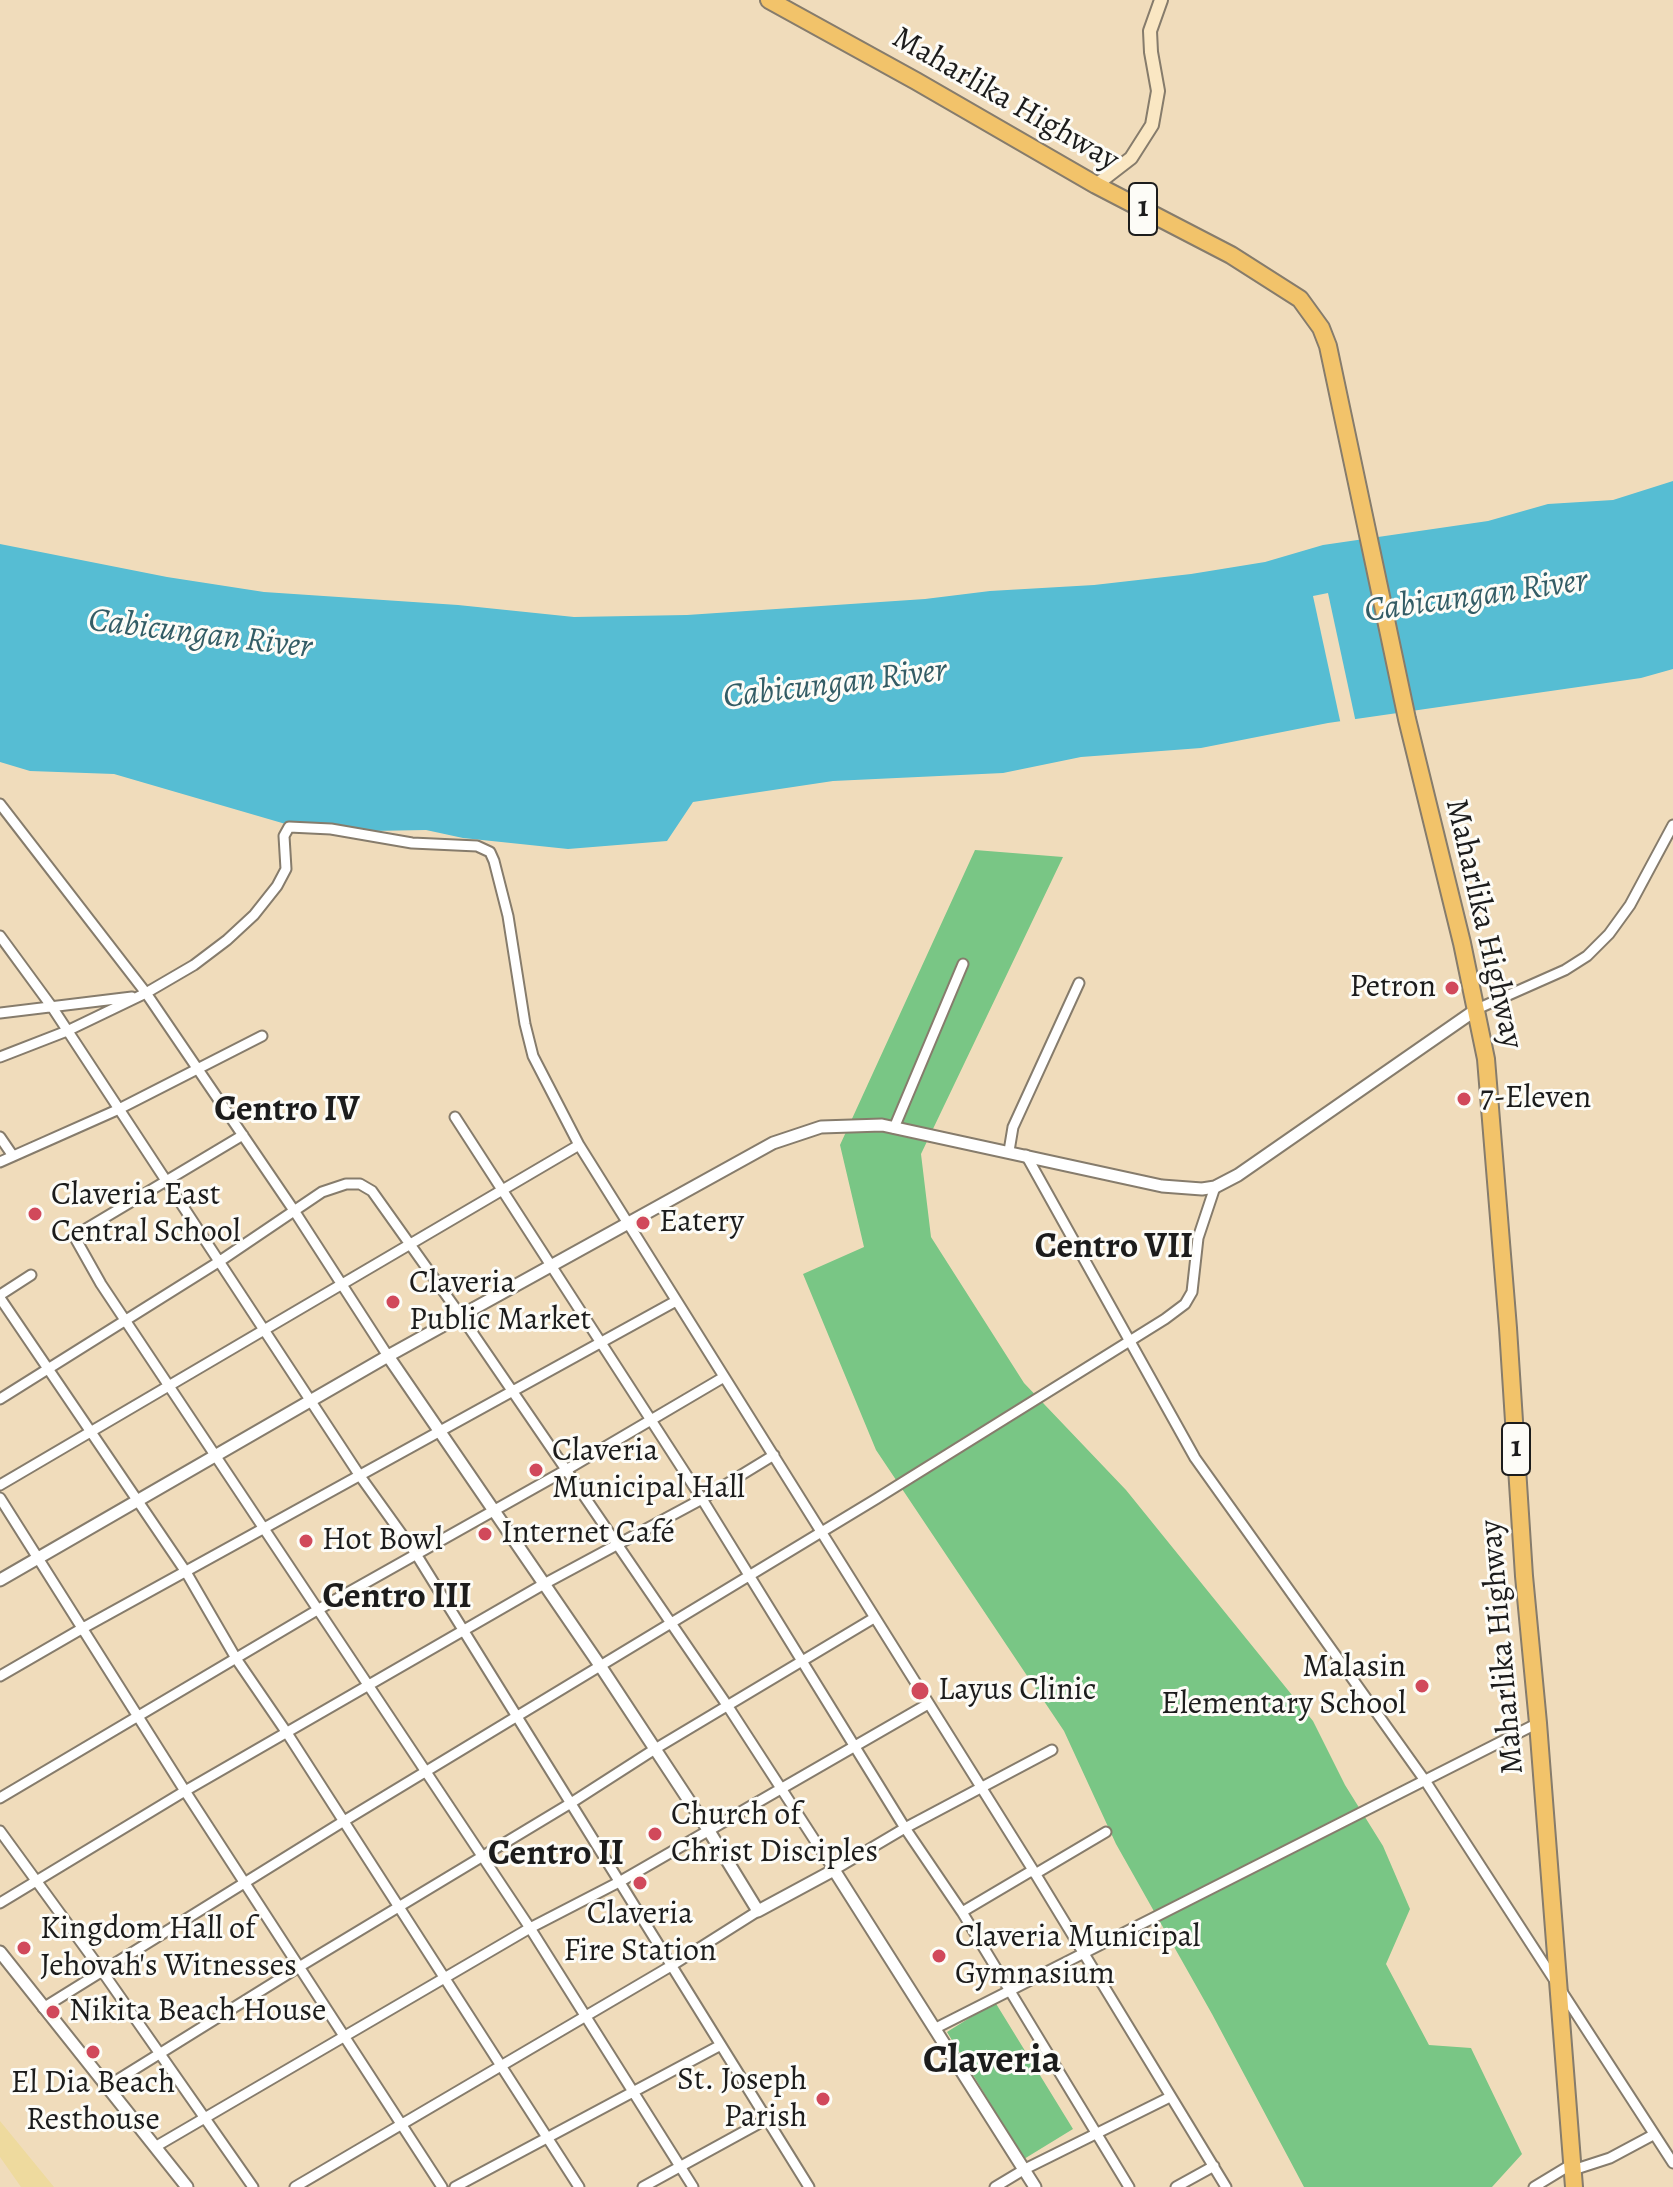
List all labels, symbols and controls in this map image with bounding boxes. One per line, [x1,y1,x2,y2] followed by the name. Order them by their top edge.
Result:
[885,20,1125,180] street label: Maharlika Highway
[1129,183,1157,235] road number: 1
[1362,561,1590,633] water label: Cabicungan River
[86,601,314,669] water label: Cabicungan River
[721,651,949,719] water label: Cabicungan River
[1436,795,1530,1053] street label: Maharlika Highway
[1350,969,1436,1007] place label: Petron
[1443,979,1461,997] marker: Petron
[1480,1080,1591,1118] place label: 7-Eleven
[214,1089,360,1133] district label: Centro IV
[1455,1090,1473,1108] marker: 7-Eleven
[51,1177,240,1252] place label: Claveria East Central School
[659,1204,744,1242] place label: Eatery
[26,1205,44,1223] marker: Claveria East Central School
[634,1214,652,1232] marker: Eatery
[1035,1226,1193,1270] district label: Centro VII
[409,1265,591,1340] place label: Claveria Public Market
[384,1293,402,1311] marker: Claveria Public Market
[1502,1423,1530,1475] road number: 1
[552,1433,745,1508] place label: Claveria Municipal Hall
[527,1461,545,1479] marker: Claveria Municipal Hall
[501,1515,675,1553] place label: Internet Café
[1473,1518,1533,1776] street label: Maharlika Highway
[322,1522,443,1560] place label: Hot Bowl
[476,1525,494,1543] marker: Internet Café
[297,1532,315,1550] marker: Hot Bowl
[322,1576,472,1620] district label: Centro III
[1161,1649,1406,1724] place label: Malasin Elementary School
[938,1672,1096,1710] place label: Layus Clinic
[1413,1677,1431,1695] marker: Malasin Elementary School
[909,1680,931,1702] marker: Layus Clinic
[671,1797,878,1872] place label: Church of Christ Disciples
[646,1825,664,1843] marker: Church of Christ Disciples
[488,1833,624,1877] district label: Centro II
[631,1874,649,1892] marker: Claveria Fire Station
[564,1896,716,1971] place label: Claveria Fire Station
[40,1911,297,1986] place label: Kingdom Hall of Jehovah's Witnesses
[955,1919,1200,1994] place label: Claveria Municipal Gymnasium
[15,1939,33,1957] marker: Kingdom Hall of Jehovah's Witnesses
[930,1947,948,1965] marker: Claveria Municipal Gymnasium
[69,1993,326,2031] place label: Nikita Beach House
[44,2003,62,2021] marker: Nikita Beach House
[923,2038,1061,2086] district label: Claveria
[84,2043,102,2061] marker: El Dia Beach Resthouse
[677,2062,807,2137] place label: St. Joseph Parish
[11,2065,175,2140] place label: El Dia Beach Resthouse
[814,2090,832,2108] marker: St. Joseph Parish

